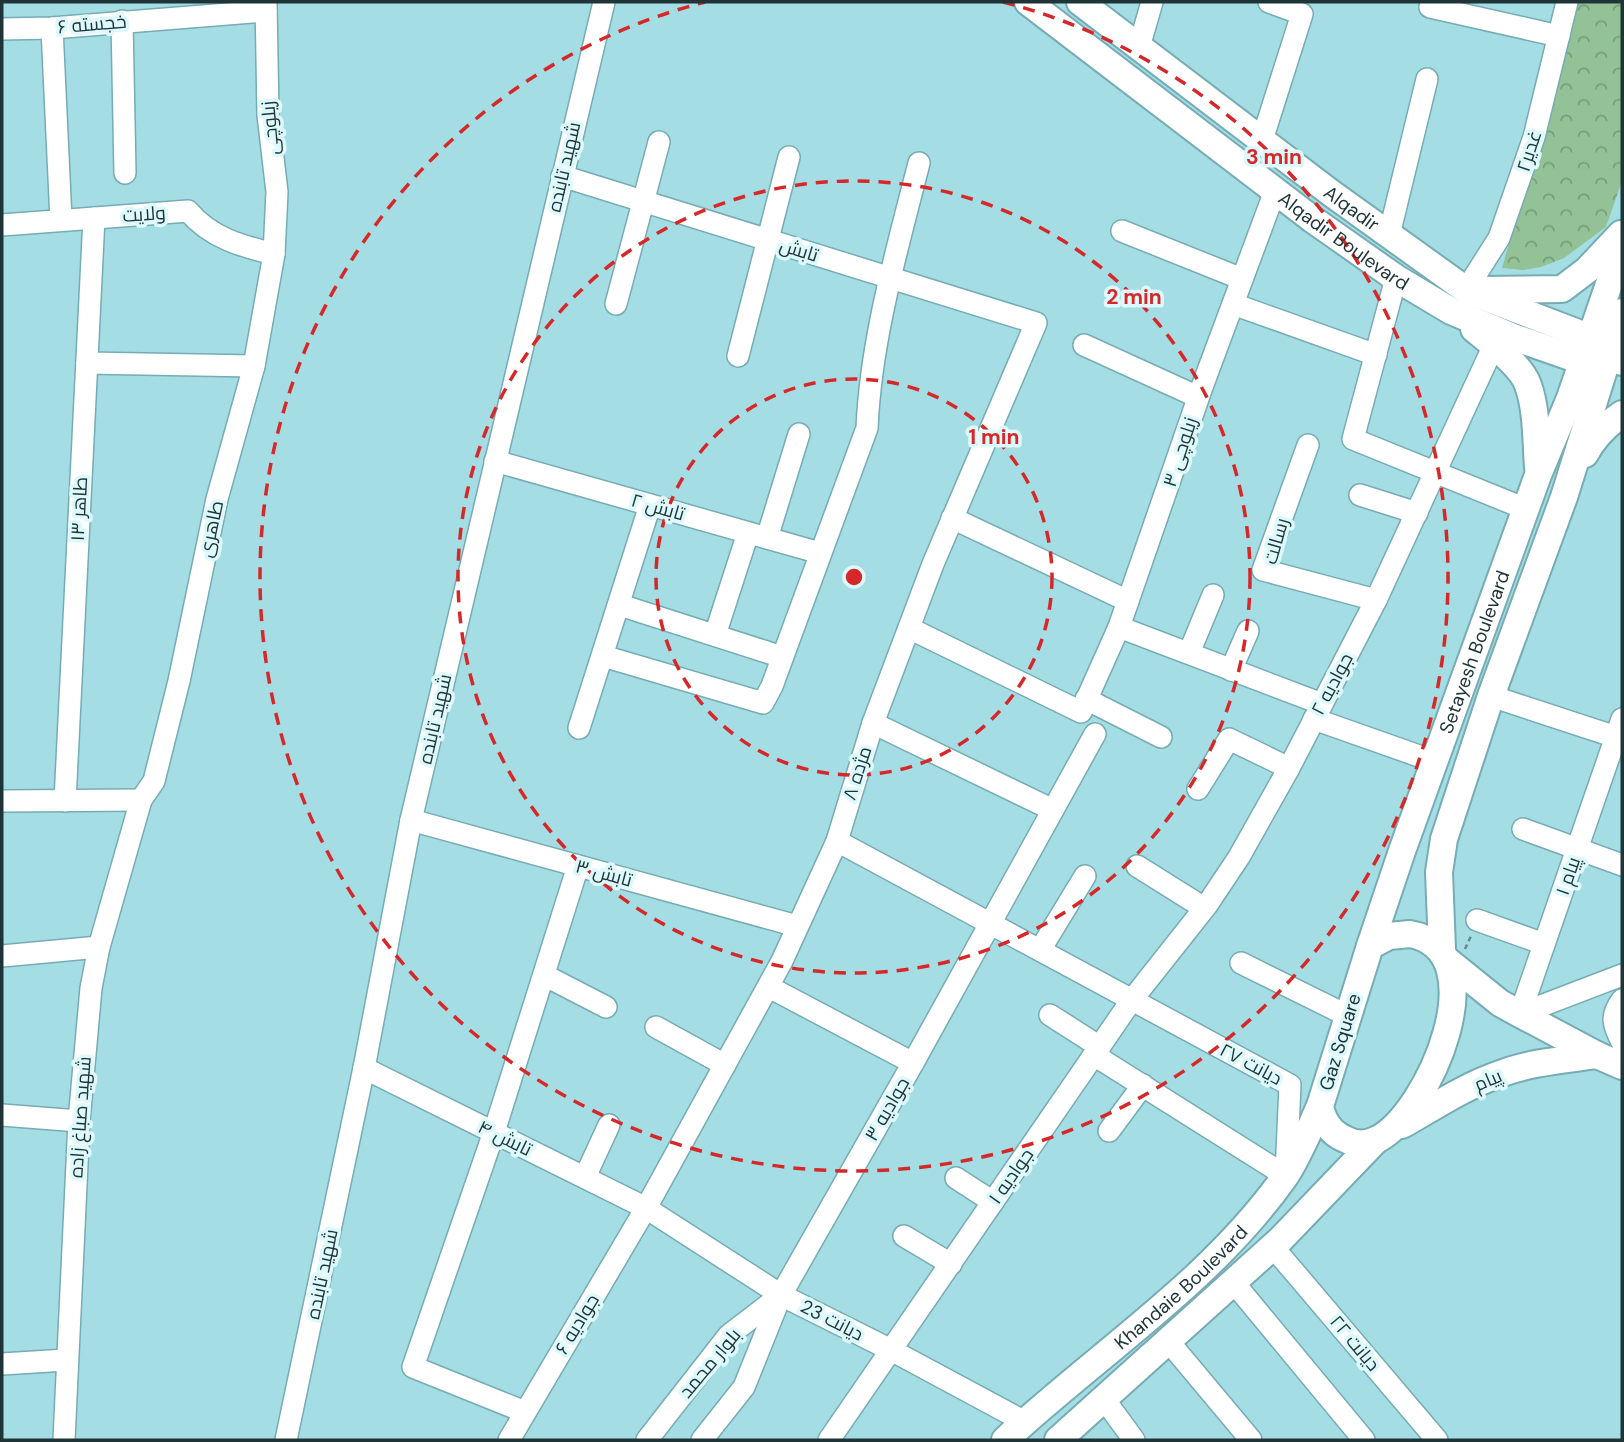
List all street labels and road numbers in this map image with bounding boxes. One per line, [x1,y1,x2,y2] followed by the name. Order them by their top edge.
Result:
[57,9,127,39] street label: خجسته ۶
[255,100,285,156] street label: زیلوچی
[542,120,586,214] street label: شهید تابنده
[1511,127,1547,175] street label: غدیر۲
[1319,180,1385,236] street label: Alqadir
[1274,186,1414,296] street label: Alqadir Boulevard
[122,200,166,228] street label: ولایت
[776,232,822,268] street label: تابش
[1157,414,1203,490] street label: زیلوچی ۳
[65,476,93,542] street label: طاهر ۱۳
[628,487,688,527] street label: تابش ۲
[193,498,229,560] street label: طاهری
[1257,515,1295,567] street label: رسالت
[1433,567,1515,737] street label: Setayesh Boulevard
[1305,649,1359,719] street label: جوادیه ۲
[413,672,457,766] street label: شهید تابنده
[837,743,877,803] street label: مژده ۸
[1550,853,1587,899] street label: پیام ۱
[573,854,635,892] street label: تابش ۳
[1313,990,1367,1094] street label: Gaz Square
[1215,1037,1287,1091] street label: دیانت ۲۷
[63,1055,98,1179] street label: شهید صباغ زاده
[1470,1063,1506,1098] street label: پیام
[859,1073,915,1145] street label: جوادیه ۳
[474,1114,536,1162] street label: تابش ۴
[983,1143,1039,1209] street label: جوادیه ۱
[1109,1220,1253,1355] street label: Khandaie Boulevard
[300,1227,344,1321] street label: شهید تابنده
[549,1289,605,1359] street label: جوادیه ۶
[796,1293,868,1347] street label: دیانت 23
[1324,1310,1386,1376] street label: دیانت ۲۲
[674,1323,746,1403] street label: بلوار محمد

